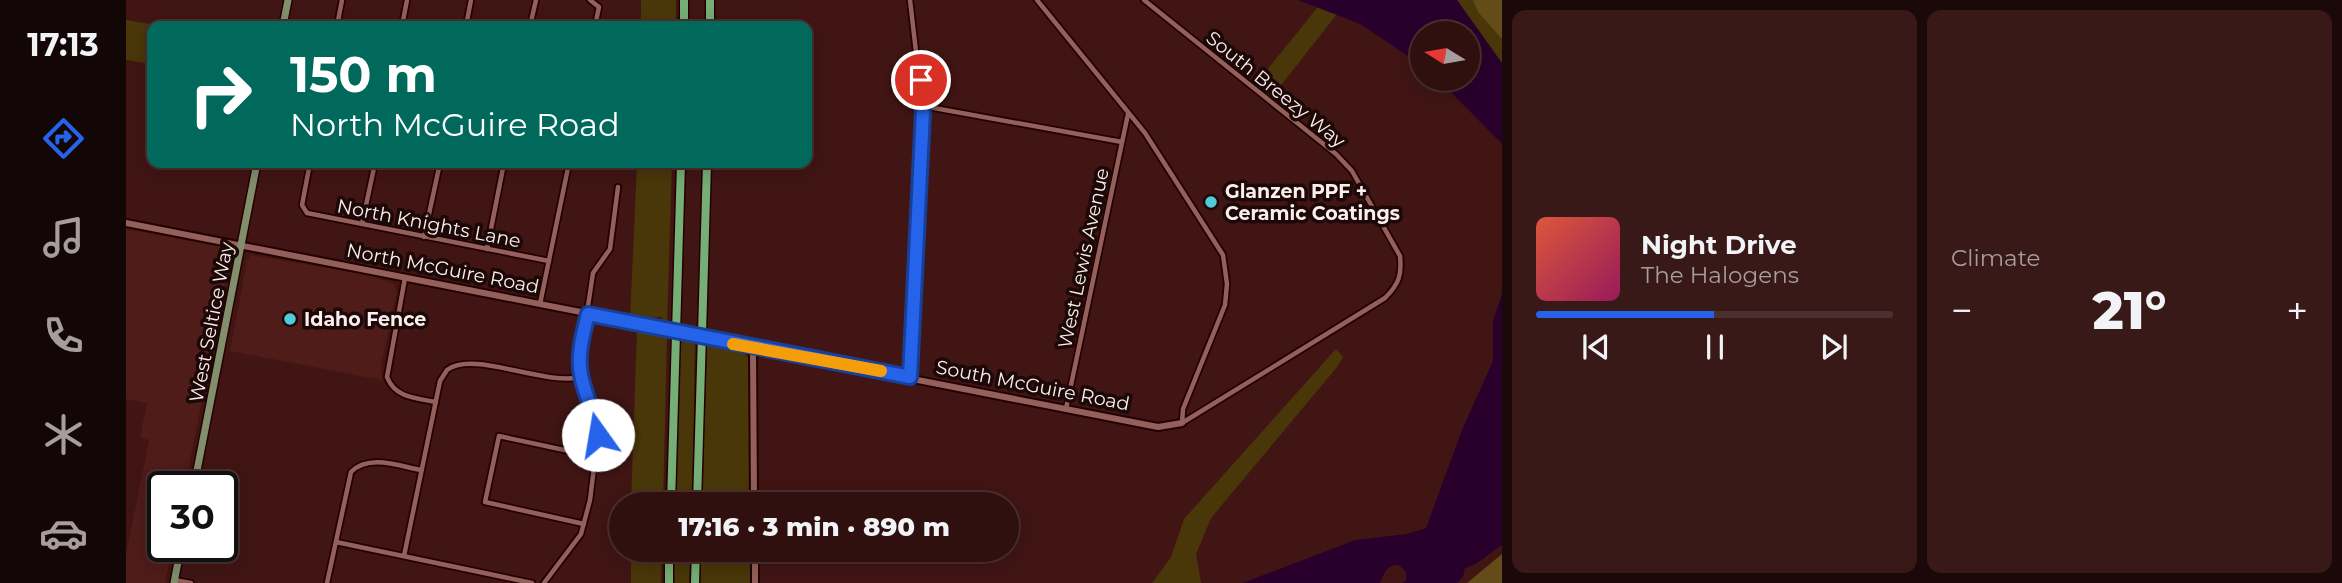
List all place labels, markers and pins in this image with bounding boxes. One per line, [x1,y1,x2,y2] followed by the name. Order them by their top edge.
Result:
[891,50,951,110] pin
[1225,180,1400,225] place label: Glanzen PPF + Ceramic Coatings
[1203,194,1219,210] marker: Glanzen PPF + Ceramic Coatings
[304,308,426,331] place label: Idaho Fence
[282,311,298,327] marker: Idaho Fence

